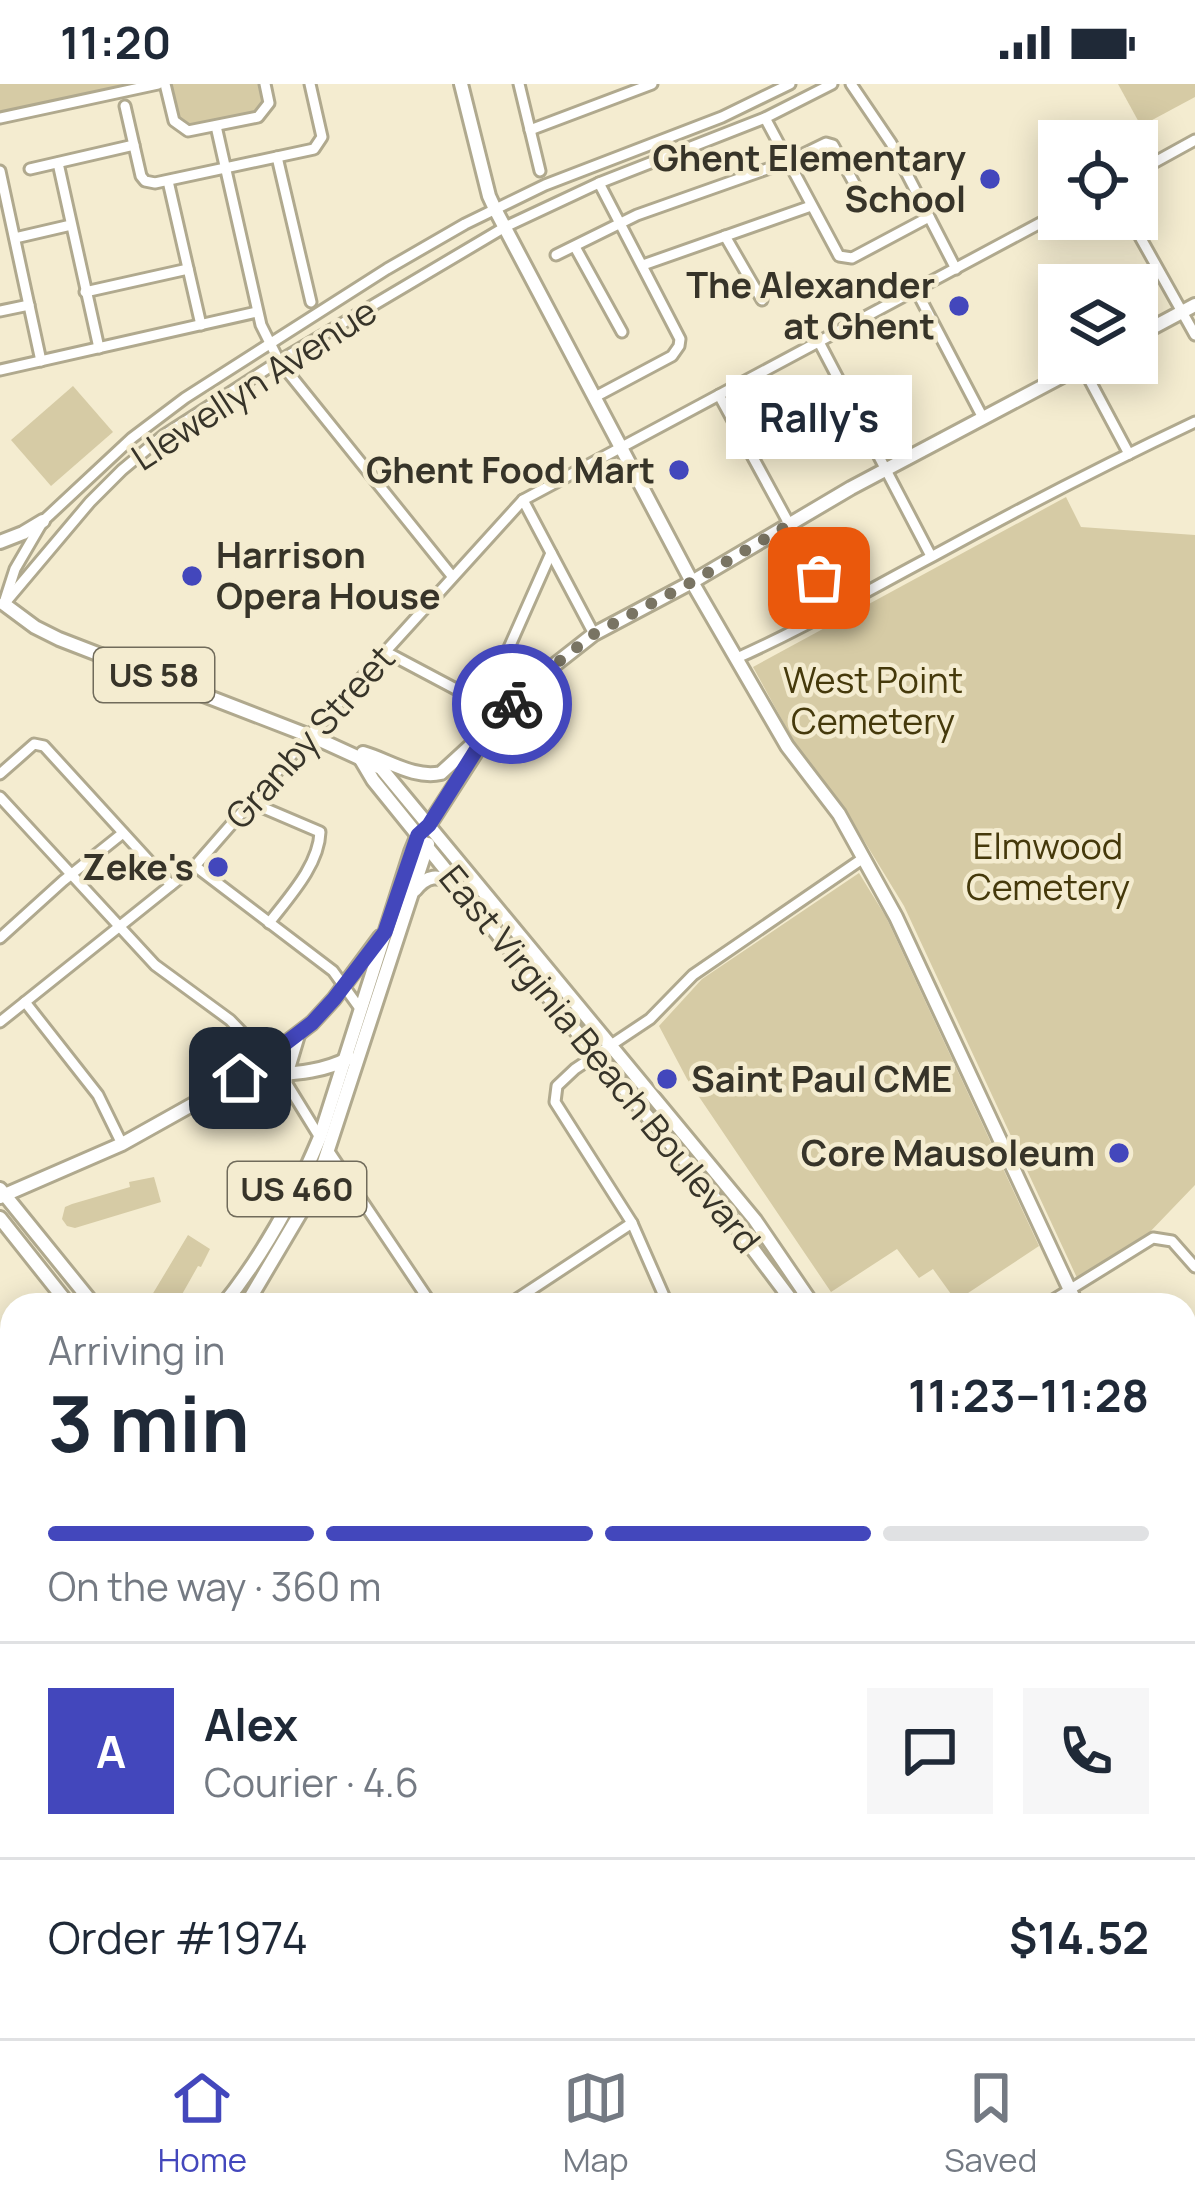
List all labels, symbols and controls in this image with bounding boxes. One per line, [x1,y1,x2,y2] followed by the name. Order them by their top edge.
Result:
[60,11,171,73] text: 11:20
[1038,120,1158,384] map controls
[1038,120,1158,240] button: locate
[652,133,966,223] place label: Ghent Elementary School
[977,166,1003,192] marker: Ghent Elementary School
[686,260,935,350] place label: The Alexander at Ghent
[1038,264,1158,384] button: layers
[122,286,386,481] street label: Llewellyn Avenue
[946,293,972,319] marker: The Alexander at Ghent
[726,374,912,458] callout: Rally's
[759,390,879,444] text: Rally's
[366,445,655,494] place label: Ghent Food Mart
[666,457,692,483] marker: Ghent Food Mart
[768,527,870,629] pin
[216,530,441,620] place label: Harrison Opera House
[786,545,852,611] icon: bag
[179,563,205,589] marker: Harrison Opera House
[214,634,405,839] street label: Granby Street
[452,644,572,764] courier
[94,648,214,702] road number: US 58
[783,655,963,745] park label: West Point Cemetery
[479,671,545,737] icon: bike
[966,821,1130,911] park label: Elmwood Cemetery
[82,842,194,891] place label: Zeke's
[205,854,231,880] marker: Zeke's
[429,855,772,1263] street label: East Virginia Beach Boulevard
[189,1027,291,1129] pin
[207,1045,273,1111] icon: home
[691,1054,952,1103] place label: Saint Paul CME
[654,1066,680,1092] marker: Saint Paul CME
[801,1128,1095,1177] place label: Core Mausoleum
[1106,1140,1132,1166] marker: Core Mausoleum
[228,1162,366,1216] road number: US 460
[48,1323,225,1377] text: Arriving in
[908,1364,1149,1426] text: 11:23–11:28
[48,1369,250,1475] text: 3 min
[48,1559,381,1613] text: On the way · 360 m
[867,1688,993,1814] button: chat
[1023,1688,1149,1814] button: phone
[204,1693,298,1755] text: Alex
[96,1720,126,1782] text: A
[204,1755,419,1809] text: Courier · 4.6
[48,1906,308,1968] text: Order #1974
[1009,1906,1149,1968] text: $14.52
[158,2065,247,2182] tab: Home
[563,2065,629,2182] tab: Map
[944,2065,1037,2182] tab: Saved

